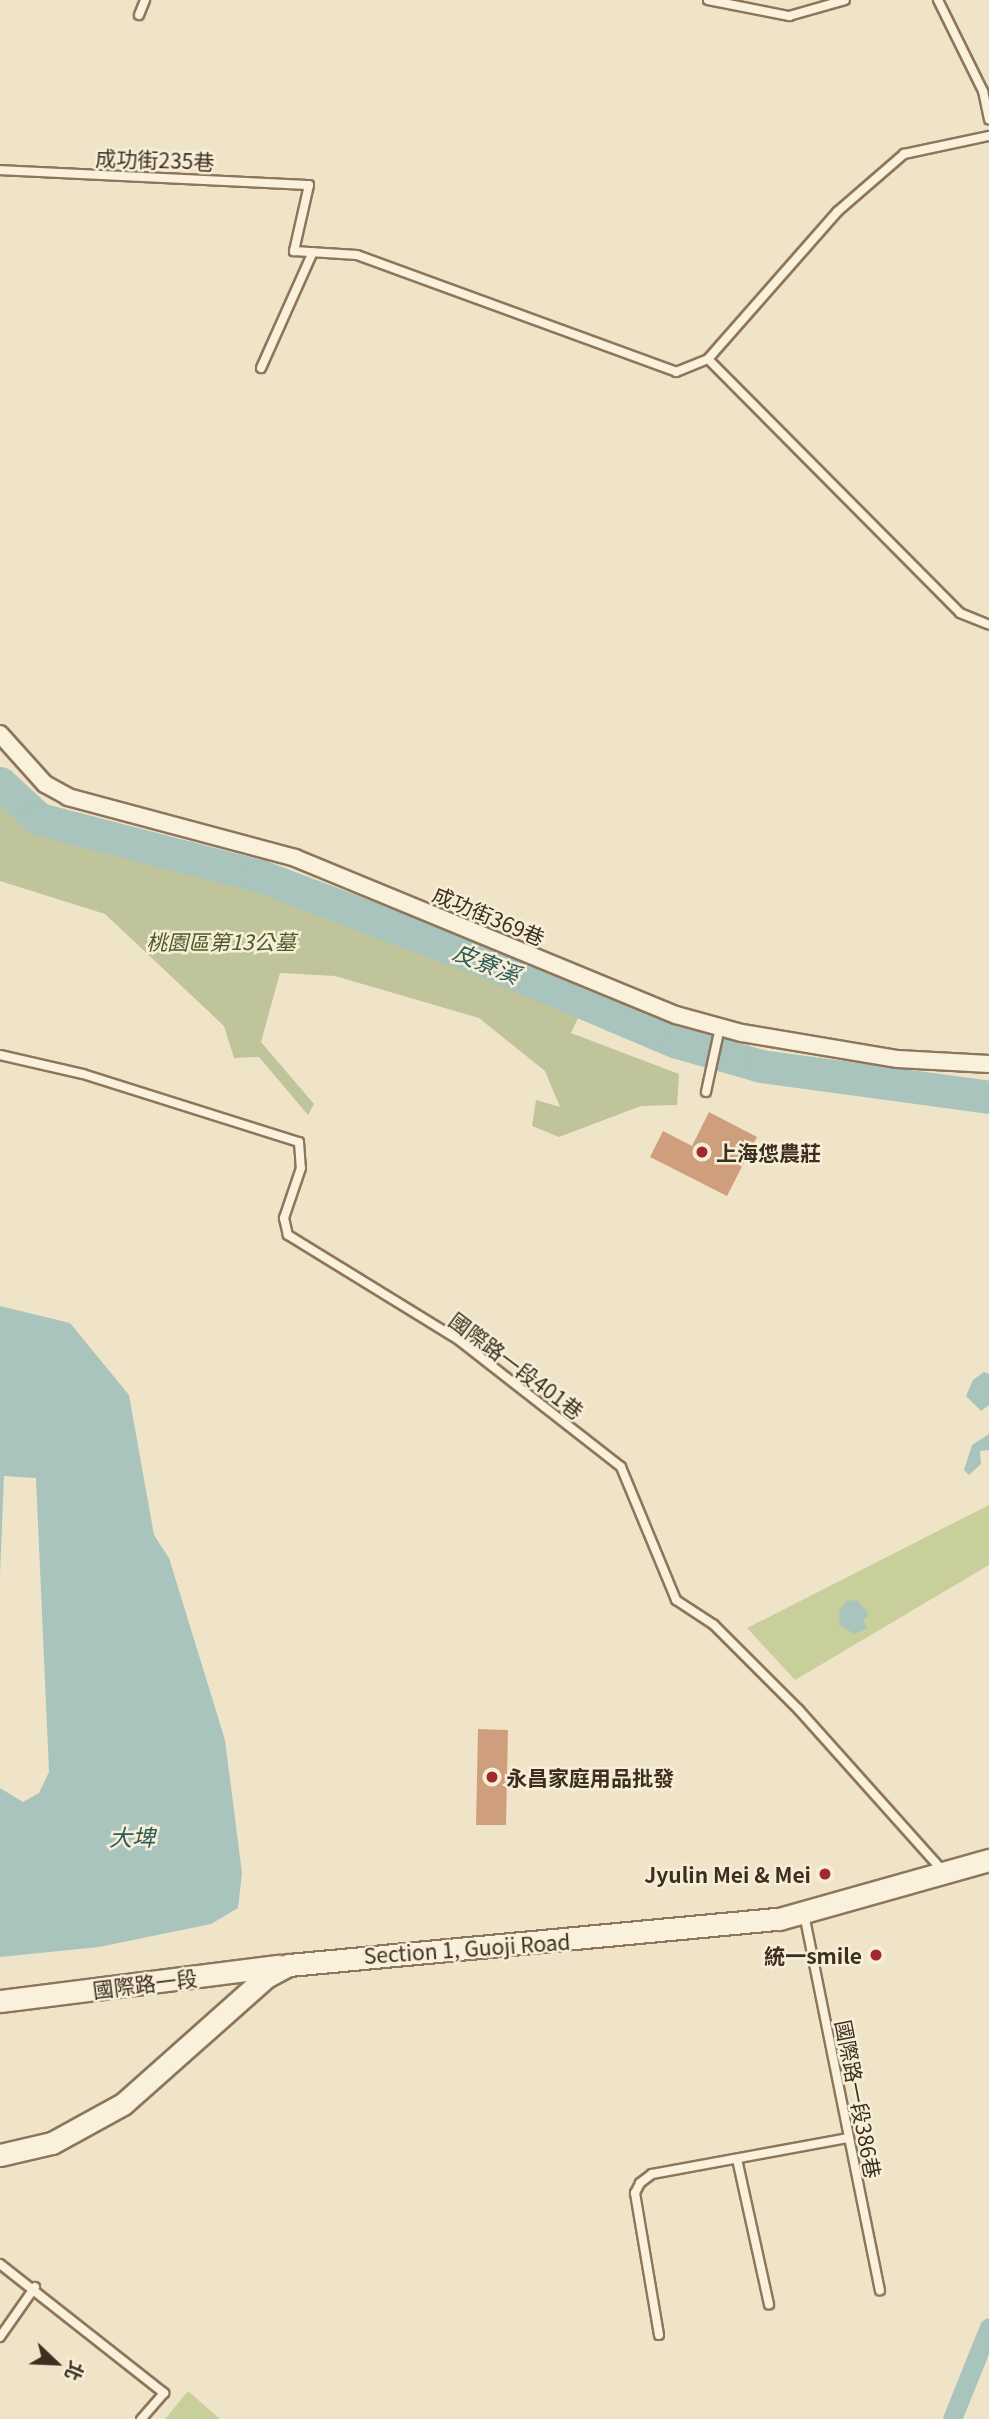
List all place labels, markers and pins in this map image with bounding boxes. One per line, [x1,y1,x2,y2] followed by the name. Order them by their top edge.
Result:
[716,1139,821,1165] place label: 上海怹農莊
[694,1144,710,1160] marker: 上海怹農莊
[506,1764,674,1790] place label: 永昌家庭用品批發
[484,1769,500,1785] marker: 永昌家庭用品批發
[644,1861,811,1887] place label: Jyulin Mei & Mei
[817,1866,833,1882] marker: Jyulin Mei & Mei
[764,1942,862,1968] place label: 統一smile
[868,1947,884,1963] marker: 統一smile

